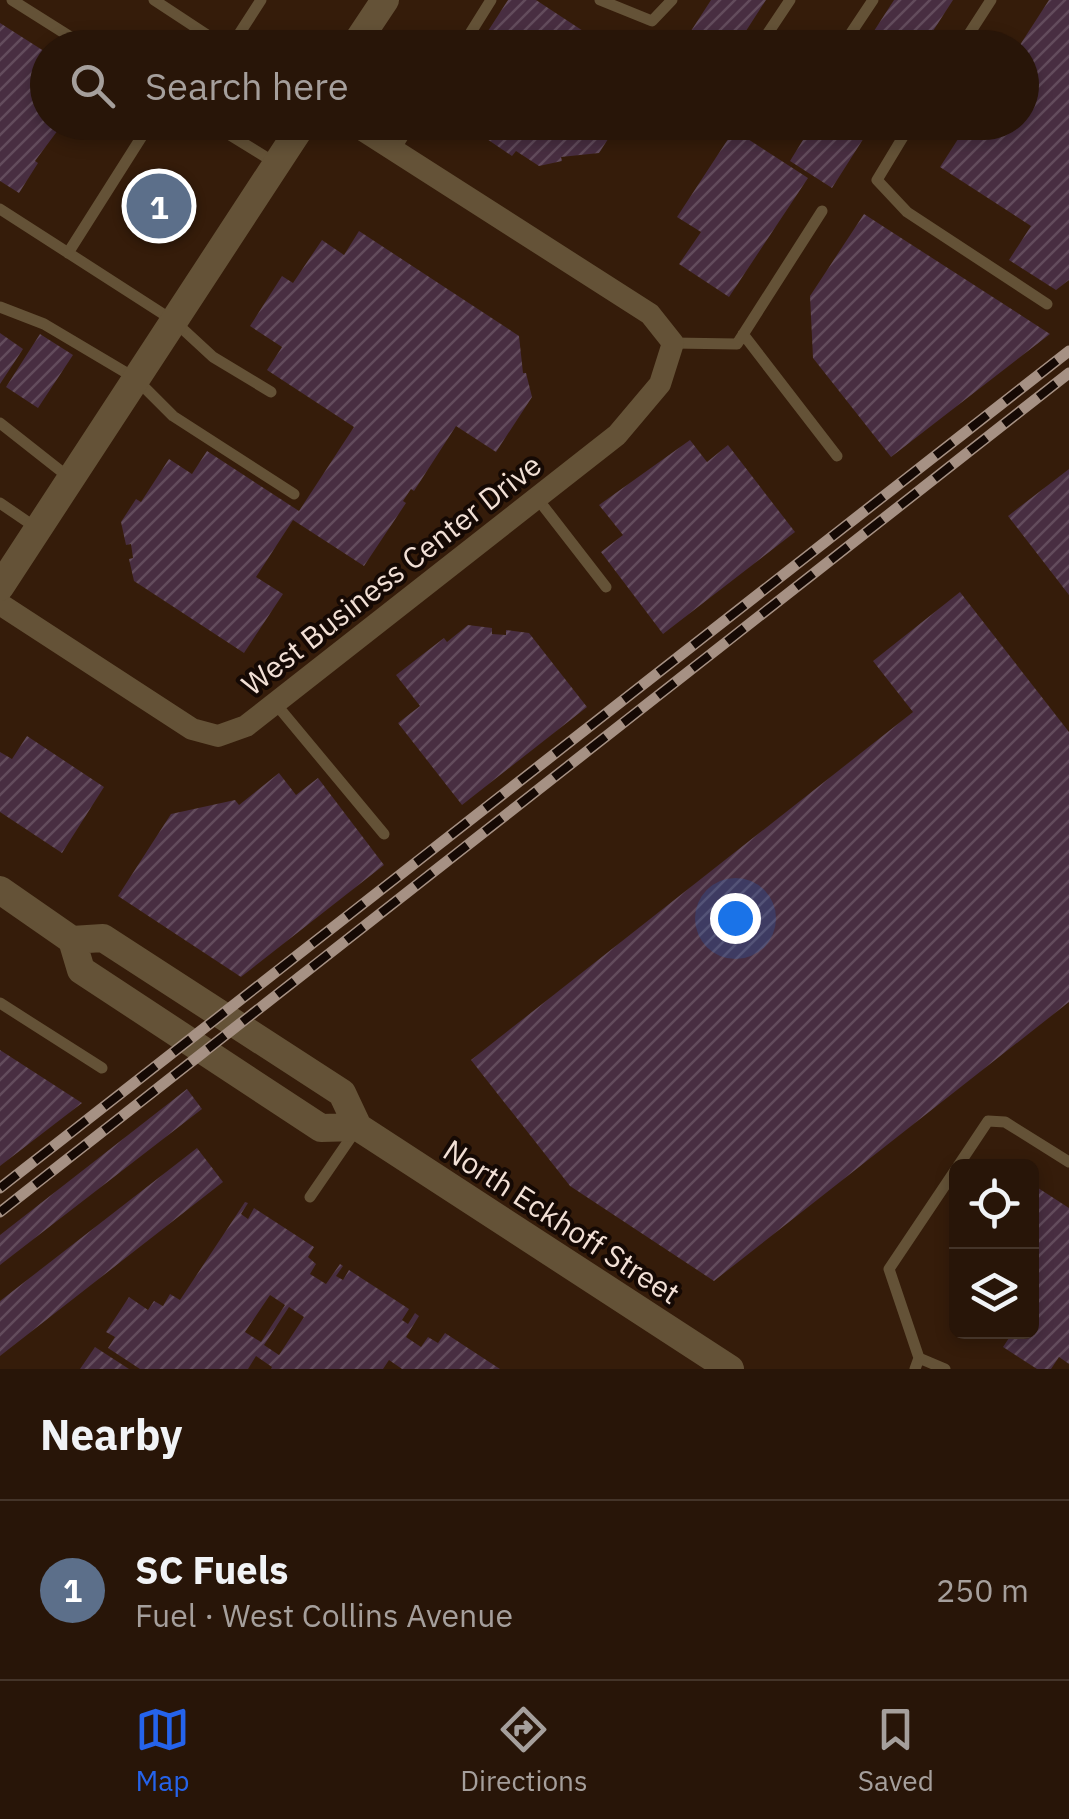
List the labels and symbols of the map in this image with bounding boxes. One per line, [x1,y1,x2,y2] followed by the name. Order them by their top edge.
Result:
[126,168,192,244] pin: 1
[233,445,549,703] street label: West Business Center Drive
[710,893,761,944] your location
[436,1130,688,1312] street label: North Eckhoff Street

